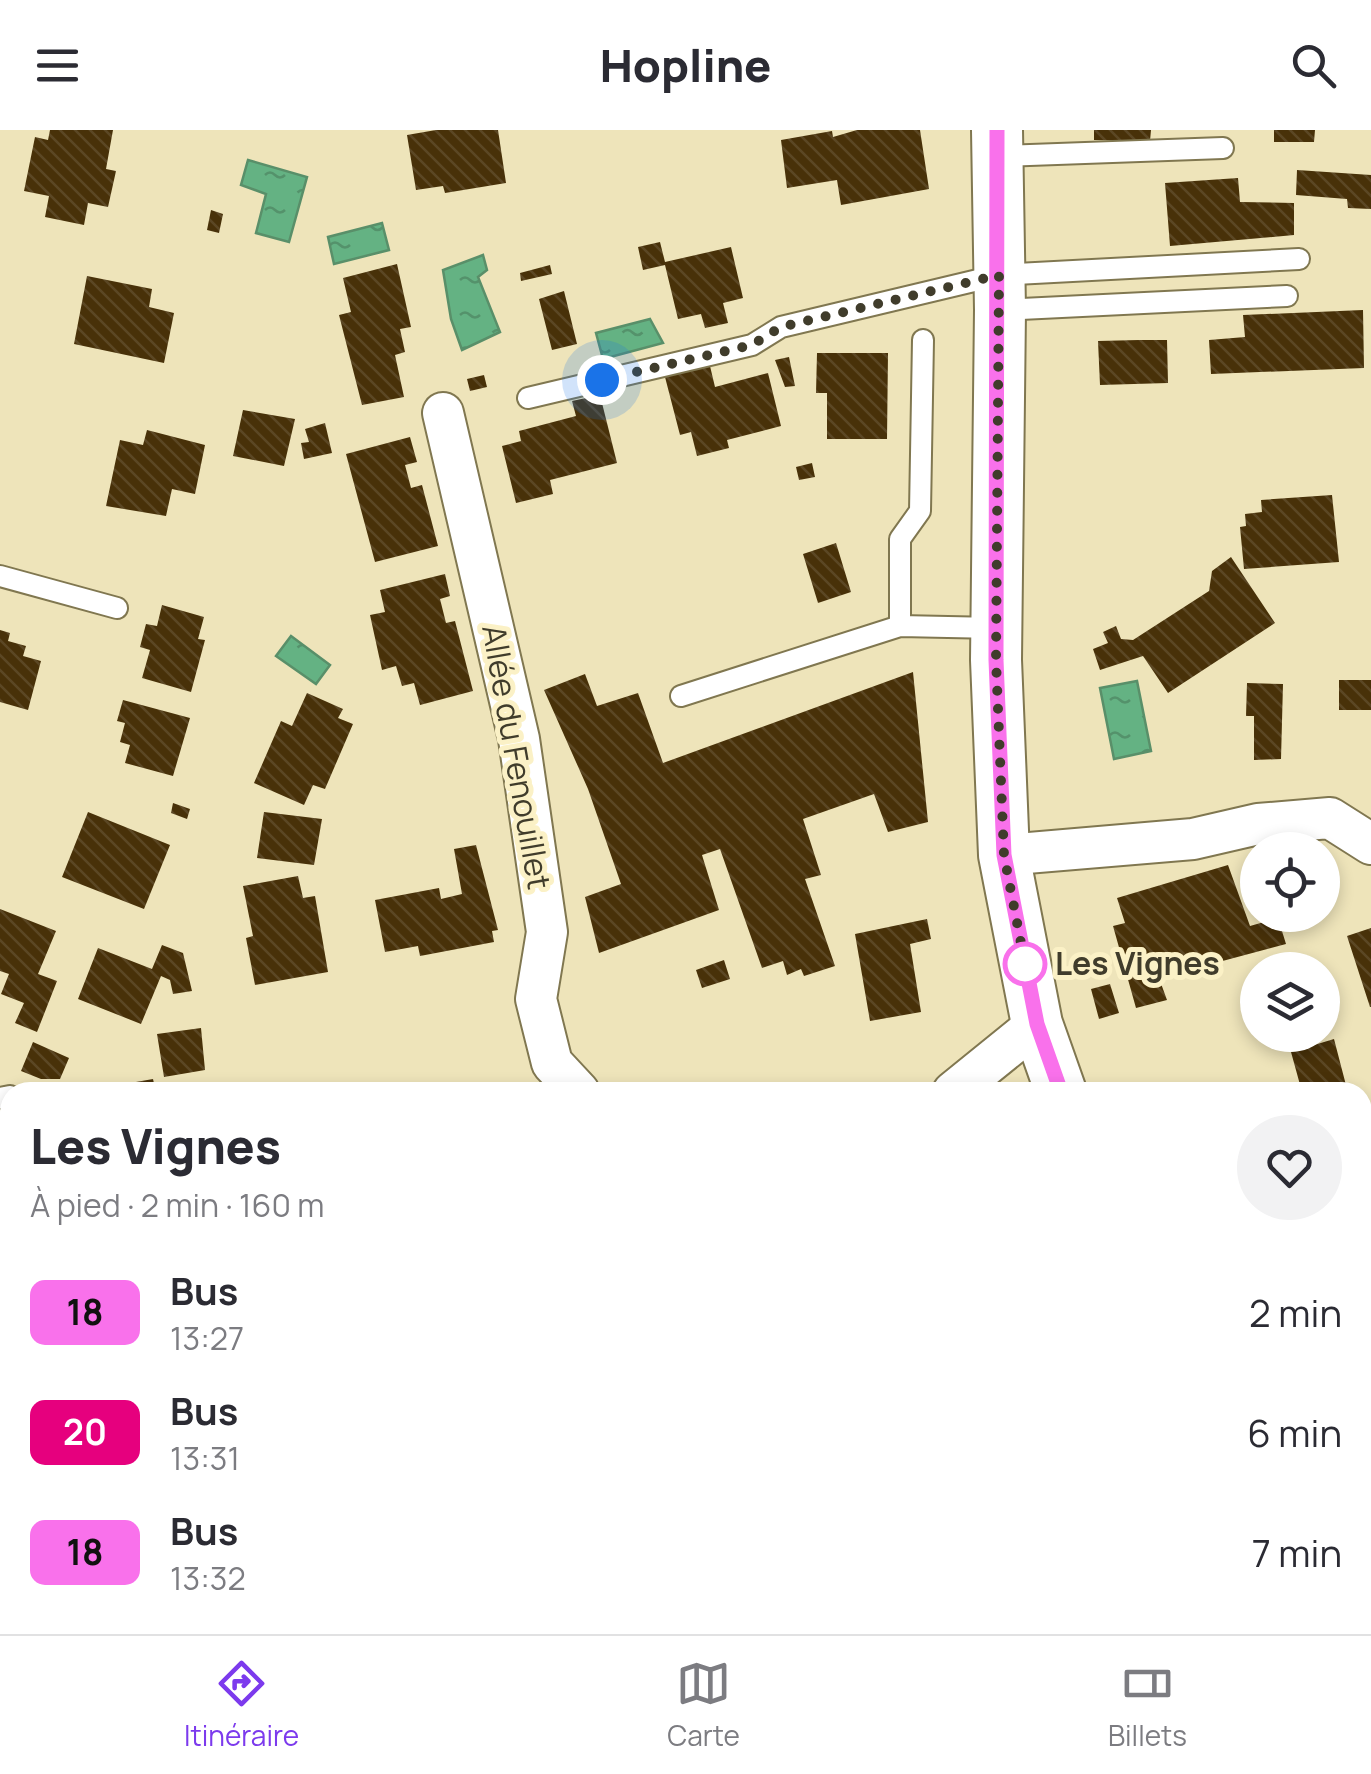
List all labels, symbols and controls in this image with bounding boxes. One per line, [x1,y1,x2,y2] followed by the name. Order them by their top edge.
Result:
[600,34,771,96] text: Hopline
[30,38,85,93] icon: menu
[1286,38,1341,93] icon: search
[577,355,627,405] your location
[472,621,562,893] street label: Allée du Fenouillet
[1240,832,1340,1052] map controls
[1240,832,1340,932] button: locate
[1055,941,1220,985] place label: Les Vignes
[1004,943,1046,985] marker: Les Vignes
[1240,952,1340,1052] button: layers
[30,1113,281,1178] text: Les Vignes
[1237,1115,1342,1220] button: heart
[30,1183,325,1227] text: À pied · 2 min · 160 m
[170,1264,238,1316] text: Bus
[1249,1286,1342,1338] text: 2 min
[67,1288,103,1336] text: 18
[170,1316,244,1360] text: 13:27
[170,1384,238,1436] text: Bus
[1247,1406,1342,1458] text: 6 min
[63,1408,107,1456] text: 20
[170,1436,240,1480] text: 13:31
[170,1504,238,1556] text: Bus
[1252,1526,1342,1578] text: 7 min
[67,1528,103,1576] text: 18
[170,1556,246,1600] text: 13:32
[184,1656,299,1754] tab: Itinéraire
[667,1656,740,1754] tab: Carte
[1108,1656,1187,1754] tab: Billets

